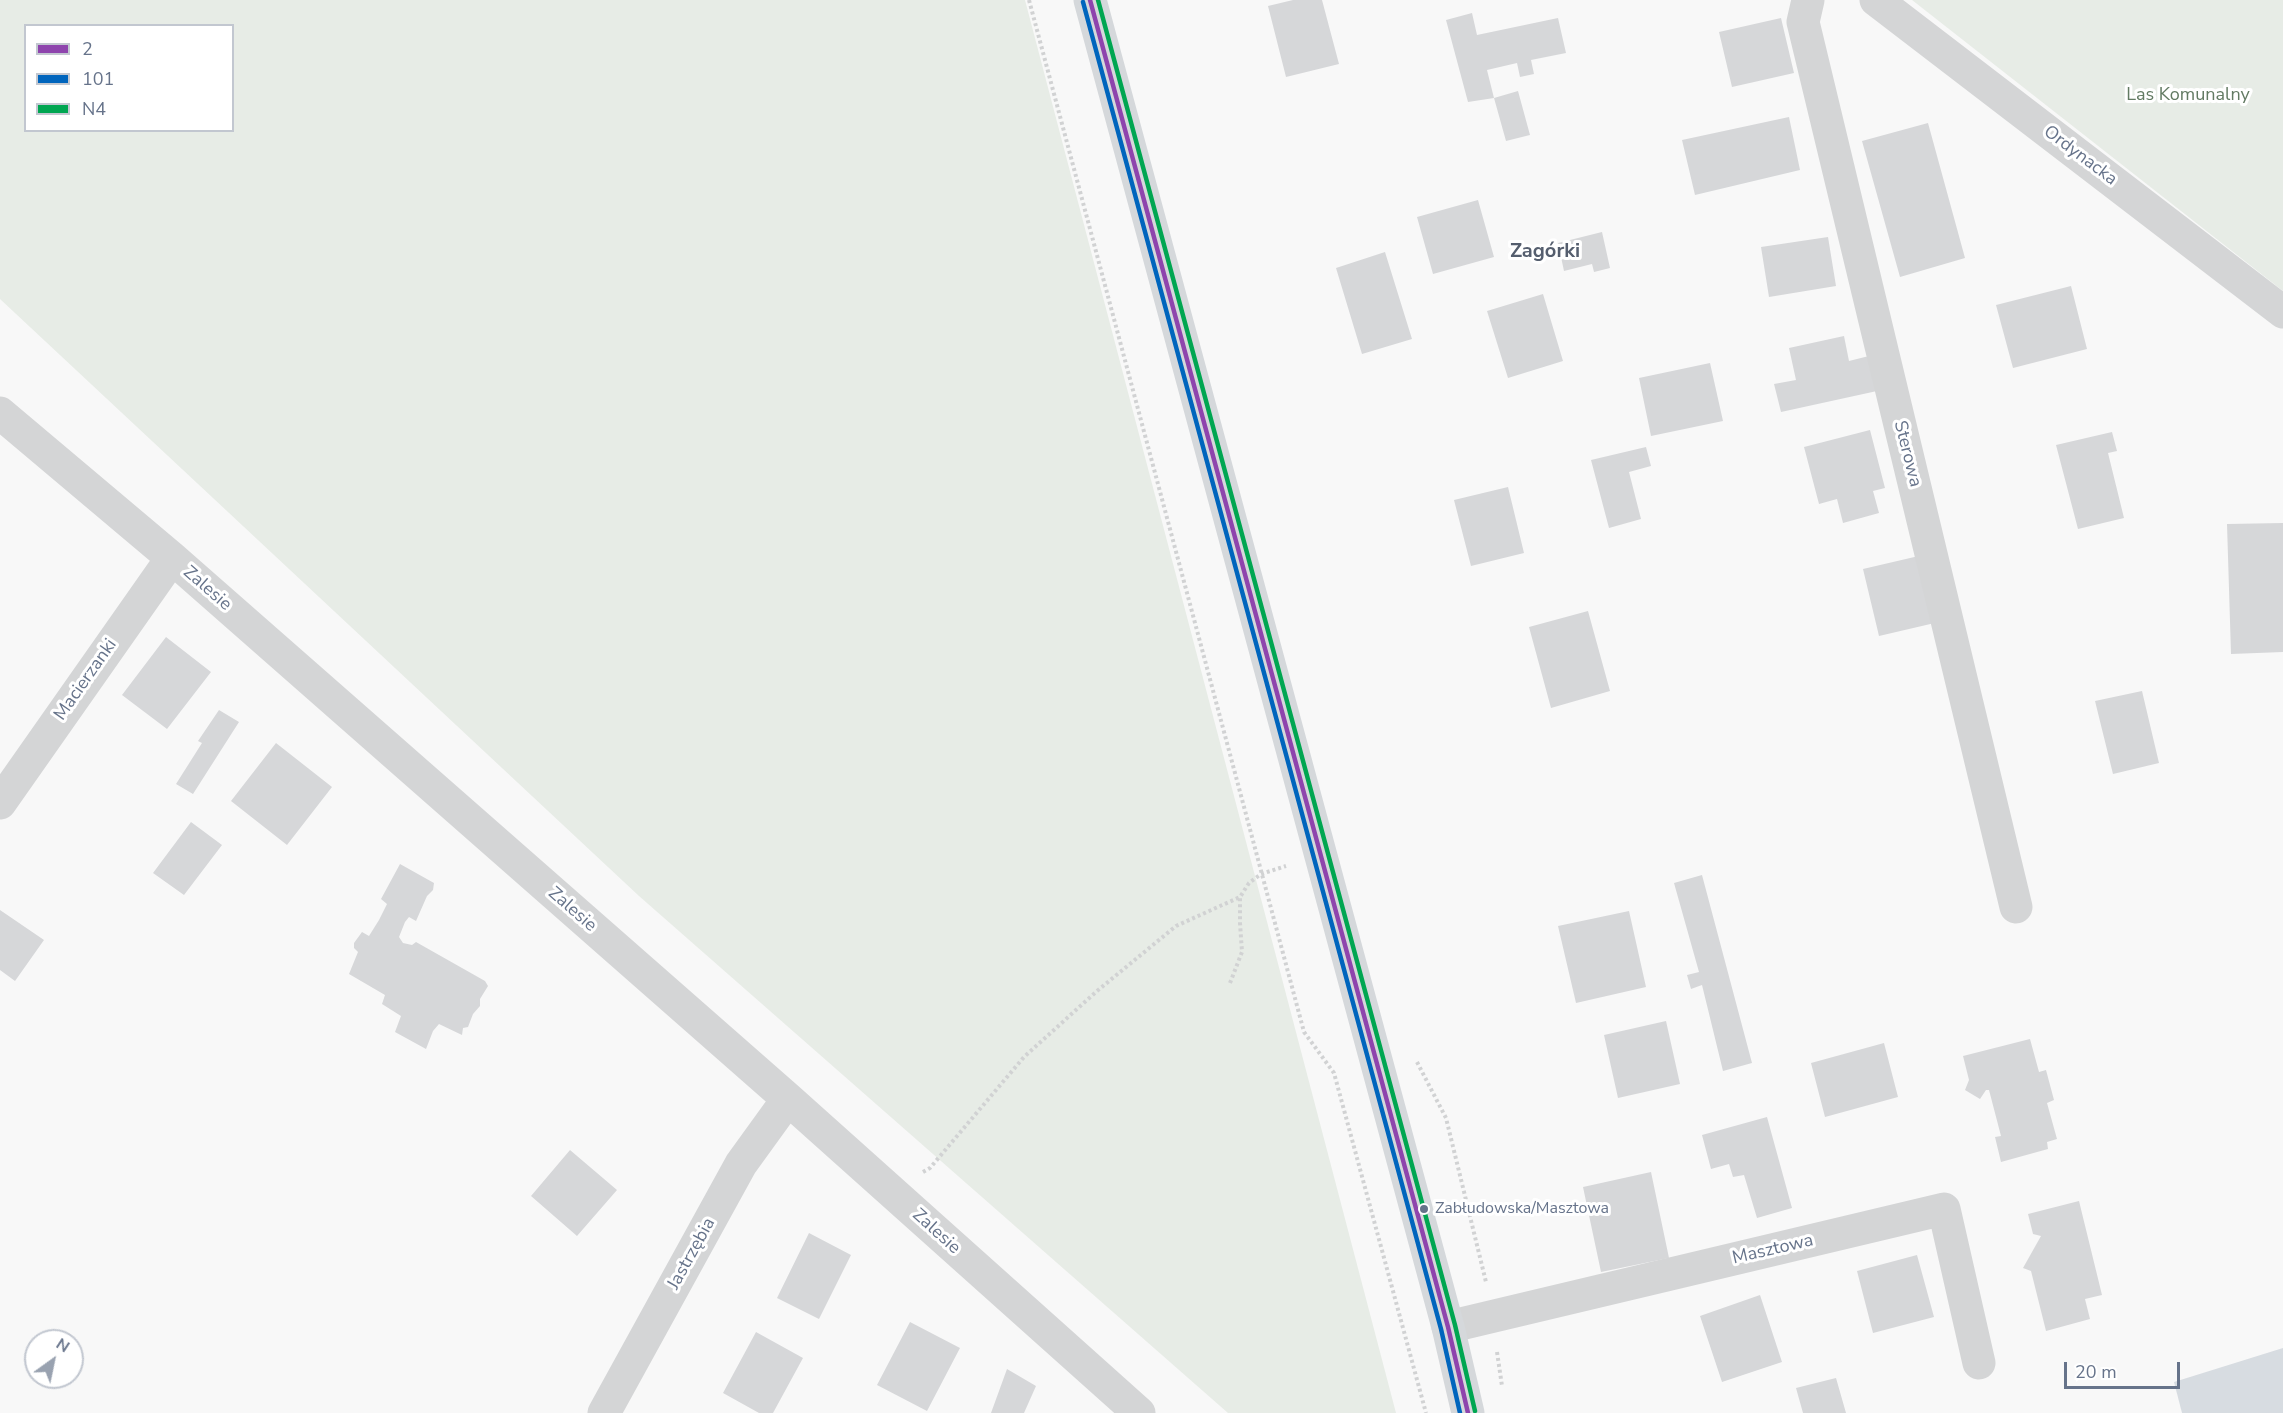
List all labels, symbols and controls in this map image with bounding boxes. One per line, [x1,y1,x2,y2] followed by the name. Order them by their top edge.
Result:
[24,24,234,132] legend
[82,37,93,61] text: 2
[82,67,114,91] text: 101
[2126,85,2250,107] park label: Las Komunalny
[82,97,106,121] text: N4
[2039,121,2121,191] street label: Ordynacka
[1510,240,1580,264] district label: Zagórki
[1888,419,1926,489] street label: Sterowa
[178,562,236,616] street label: Zalesie
[50,635,122,725] street label: Macierzanki
[543,883,601,937] street label: Zalesie
[1435,1199,1609,1219] place label: Zabłudowska/Masztowa
[1418,1203,1430,1215] marker: Zabłudowska/Masztowa
[908,1205,964,1259] street label: Zalesie
[663,1214,721,1294] street label: Jastrzębia
[1730,1230,1816,1270] street label: Masztowa
[24,1329,84,1389] north arrow
[52,1333,74,1358] text: N
[2067,1350,2182,1388] scale bar
[2075,1360,2117,1384] text: 20 m

